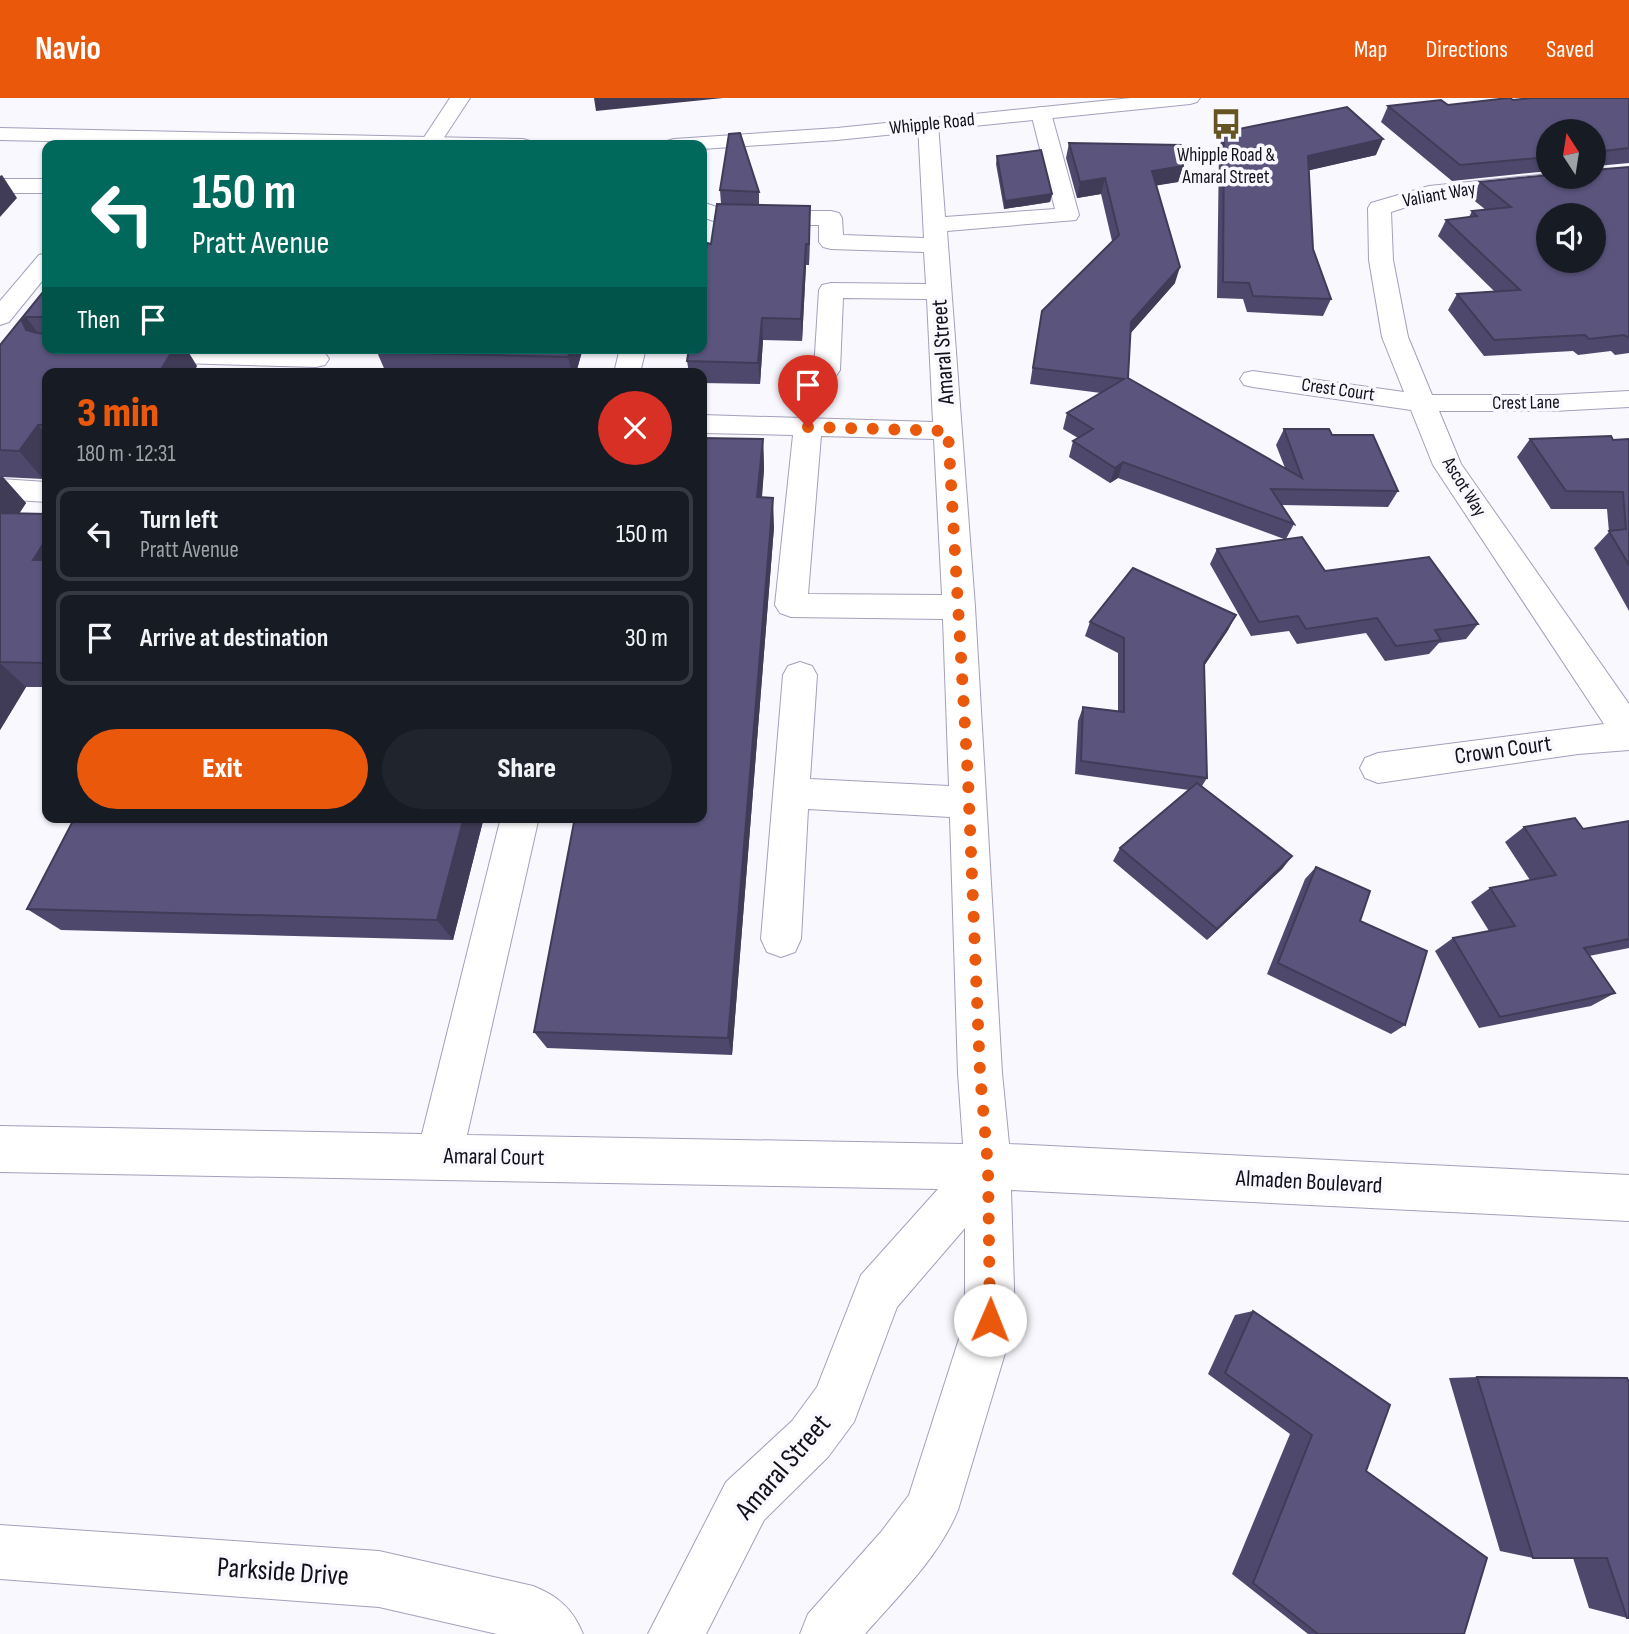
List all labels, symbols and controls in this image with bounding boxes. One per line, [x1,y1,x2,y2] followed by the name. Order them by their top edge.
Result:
[35,29,101,69] text: Navio
[1354,35,1387,64] text: Map
[1425,35,1508,64] text: Directions
[1546,35,1594,64] text: Saved
[1209,107,1243,141] bus stop icon: Whipple Road & Amaral Street
[888,108,976,140] street label: Whipple Road
[1536,119,1606,189] north arrow
[1536,119,1606,273] map controls
[1177,144,1276,189] place label: Whipple Road & Amaral Street
[192,164,296,223] text: 150 m
[77,168,168,259] icon: left
[1401,177,1478,213] street label: Valiant Way
[1536,203,1606,273] button: sound
[192,224,329,263] text: Pratt Avenue
[925,298,961,407] street label: Amaral Street
[134,301,172,339] icon: arrive
[77,305,120,336] text: Then
[778,355,838,427] pin
[789,366,827,404] icon: arrive
[1300,373,1376,407] street label: Crest Court
[77,388,159,439] text: 3 min
[598,391,672,465] button: close
[1492,391,1560,415] street label: Crest Lane
[77,440,176,468] text: 180 m · 12:31
[1436,452,1491,521] street label: Ascot Way
[140,505,218,536] text: Turn left
[81,515,119,553] icon: left
[616,519,668,550] text: 150 m
[140,536,239,564] text: Pratt Avenue
[81,619,119,657] icon: arrive
[140,623,328,654] text: Arrive at destination
[625,623,668,654] text: 30 m
[77,729,368,809] button: Exit
[382,729,672,809] button: Share
[1453,729,1553,771] street label: Crown Court
[442,1142,545,1172] street label: Amaral Court
[1234,1164,1383,1200] street label: Almaden Boulevard
[953,1283,1027,1357] position arrow
[728,1408,838,1527] street label: Amaral Street
[216,1551,350,1593] street label: Parkside Drive

